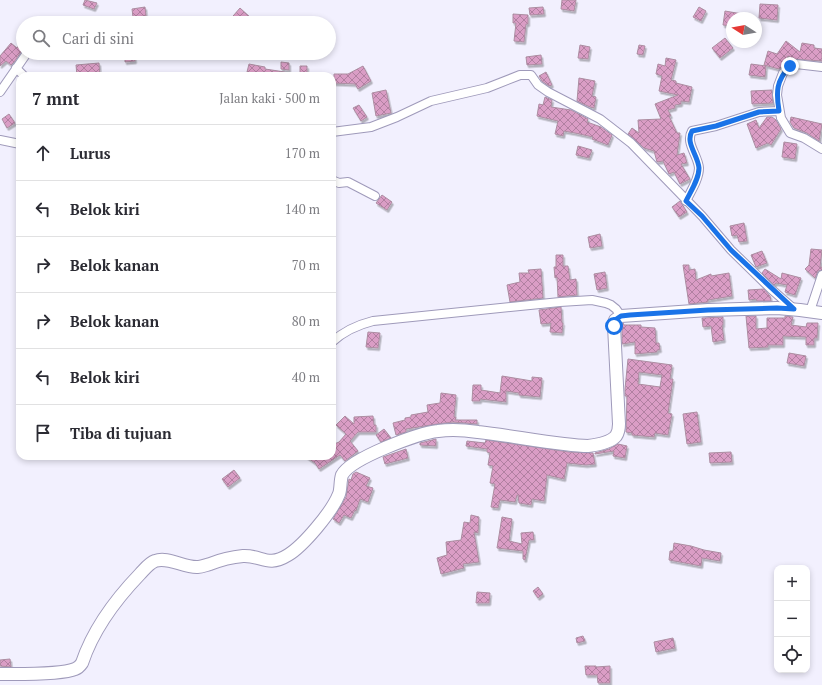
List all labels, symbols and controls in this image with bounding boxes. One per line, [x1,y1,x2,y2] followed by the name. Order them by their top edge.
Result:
[726,12,762,48] north arrow
[16,16,336,60] search box
[30,27,52,49] icon: search
[62,28,134,48] text: Cari di sini
[781,57,799,75] route end
[32,87,80,110] text: 7 mnt
[219,89,320,107] text: Jalan kaki · 500 m
[32,142,54,164] icon: ahead
[70,143,111,163] text: Lurus
[285,144,320,162] text: 170 m
[32,198,54,220] icon: left
[70,199,140,219] text: Belok kiri
[285,200,320,218] text: 140 m
[32,254,54,276] icon: right
[70,255,159,275] text: Belok kanan
[292,256,320,274] text: 70 m
[32,310,54,332] icon: right
[70,311,159,331] text: Belok kanan
[292,312,320,330] text: 80 m
[605,317,623,335] route start
[32,366,54,388] icon: left
[70,367,140,387] text: Belok kiri
[292,368,320,386] text: 40 m
[32,422,54,444] icon: arrive
[70,423,172,443] text: Tiba di tujuan
[774,565,810,673] map controls
[774,565,810,601] button: +
[774,601,810,637] button: −
[774,637,810,673] button: locate

